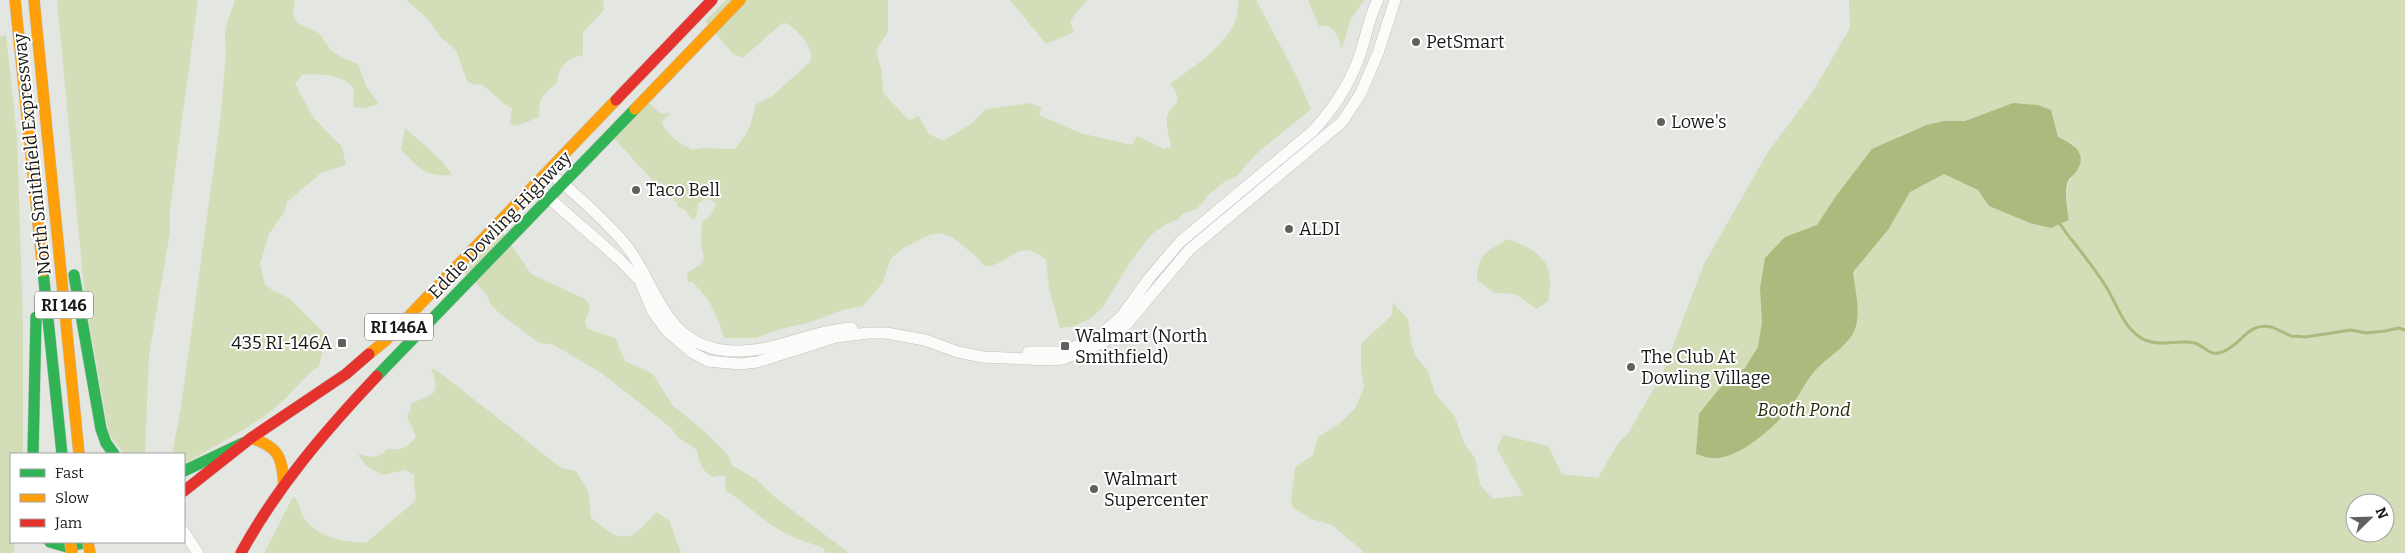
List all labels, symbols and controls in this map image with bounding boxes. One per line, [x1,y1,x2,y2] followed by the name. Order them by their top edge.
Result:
[1426,31,1505,53] place label: PetSmart
[8,32,56,276] street label: North Smithfield Expressway
[1410,36,1422,48] marker: PetSmart
[1671,111,1727,133] place label: Lowe's
[1655,116,1667,128] marker: Lowe's
[424,146,577,303] street label: Eddie Dowling Highway
[646,179,720,201] place label: Taco Bell
[630,184,642,196] marker: Taco Bell
[1299,218,1340,240] place label: ALDI
[1283,223,1295,235] marker: ALDI
[35,292,93,318] road number: RI 146
[365,314,433,341] road number: RI 146A
[1075,325,1207,368] place label: Walmart (North Smithfield)
[231,332,332,354] place label: 435 RI-146A
[336,337,348,349] marker: 435 RI-146A
[1059,340,1071,352] marker: Walmart (North Smithfield)
[1641,346,1770,389] place label: The Club At Dowling Village
[1625,361,1637,373] marker: The Club At Dowling Village
[1757,399,1851,421] park label: Booth Pond
[10,453,185,543] legend
[55,464,84,482] text: Fast
[1104,468,1208,511] place label: Walmart Supercenter
[1088,483,1100,495] marker: Walmart Supercenter
[55,489,90,507] text: Slow
[2345,493,2395,543] north arrow
[2372,505,2392,522] text: N
[54,514,83,532] text: Jam

